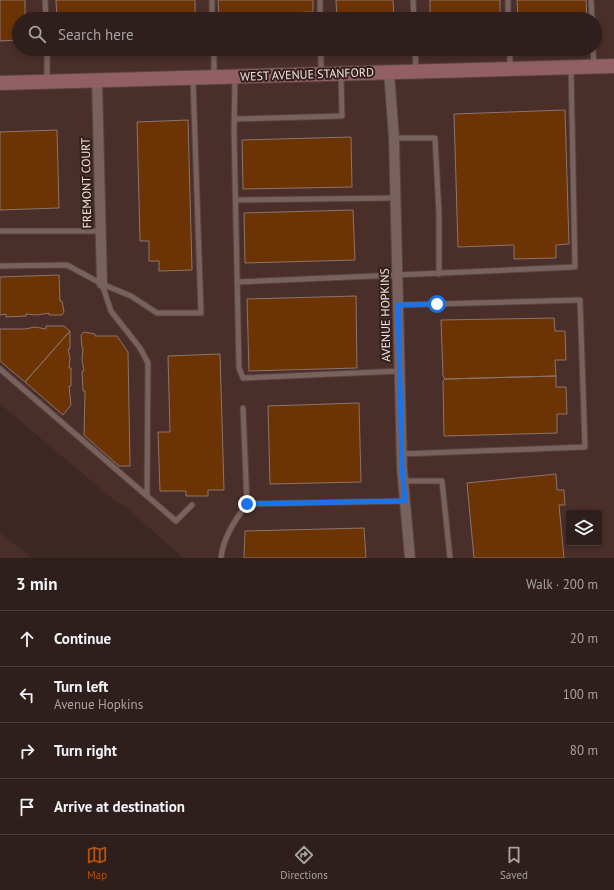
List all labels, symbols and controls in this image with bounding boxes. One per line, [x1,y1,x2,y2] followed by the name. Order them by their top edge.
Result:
[12,12,602,56] search box
[26,23,48,45] icon: search
[58,25,134,44] text: Search here
[240,64,374,84] street label: WEST AVENUE STANFORD
[78,137,94,228] street label: FREMONT COURT
[377,268,393,362] street label: AVENUE HOPKINS
[428,295,446,313] route start
[238,495,256,513] route end
[566,510,602,546] map controls
[566,510,602,546] button: layers
[16,573,57,595] text: 3 min
[526,576,598,593] text: Walk · 200 m
[16,628,38,650] icon: ahead
[54,629,111,648] text: Continue
[570,630,598,647] text: 20 m
[54,677,108,696] text: Turn left
[16,684,38,706] icon: left
[563,686,598,703] text: 100 m
[54,696,143,713] text: Avenue Hopkins
[16,740,38,762] icon: right
[54,741,117,760] text: Turn right
[570,742,598,759] text: 80 m
[16,796,38,818] icon: arrive
[54,797,185,816] text: Arrive at destination
[86,844,108,882] tab: Map
[280,844,328,882] tab: Directions
[500,844,528,882] tab: Saved

